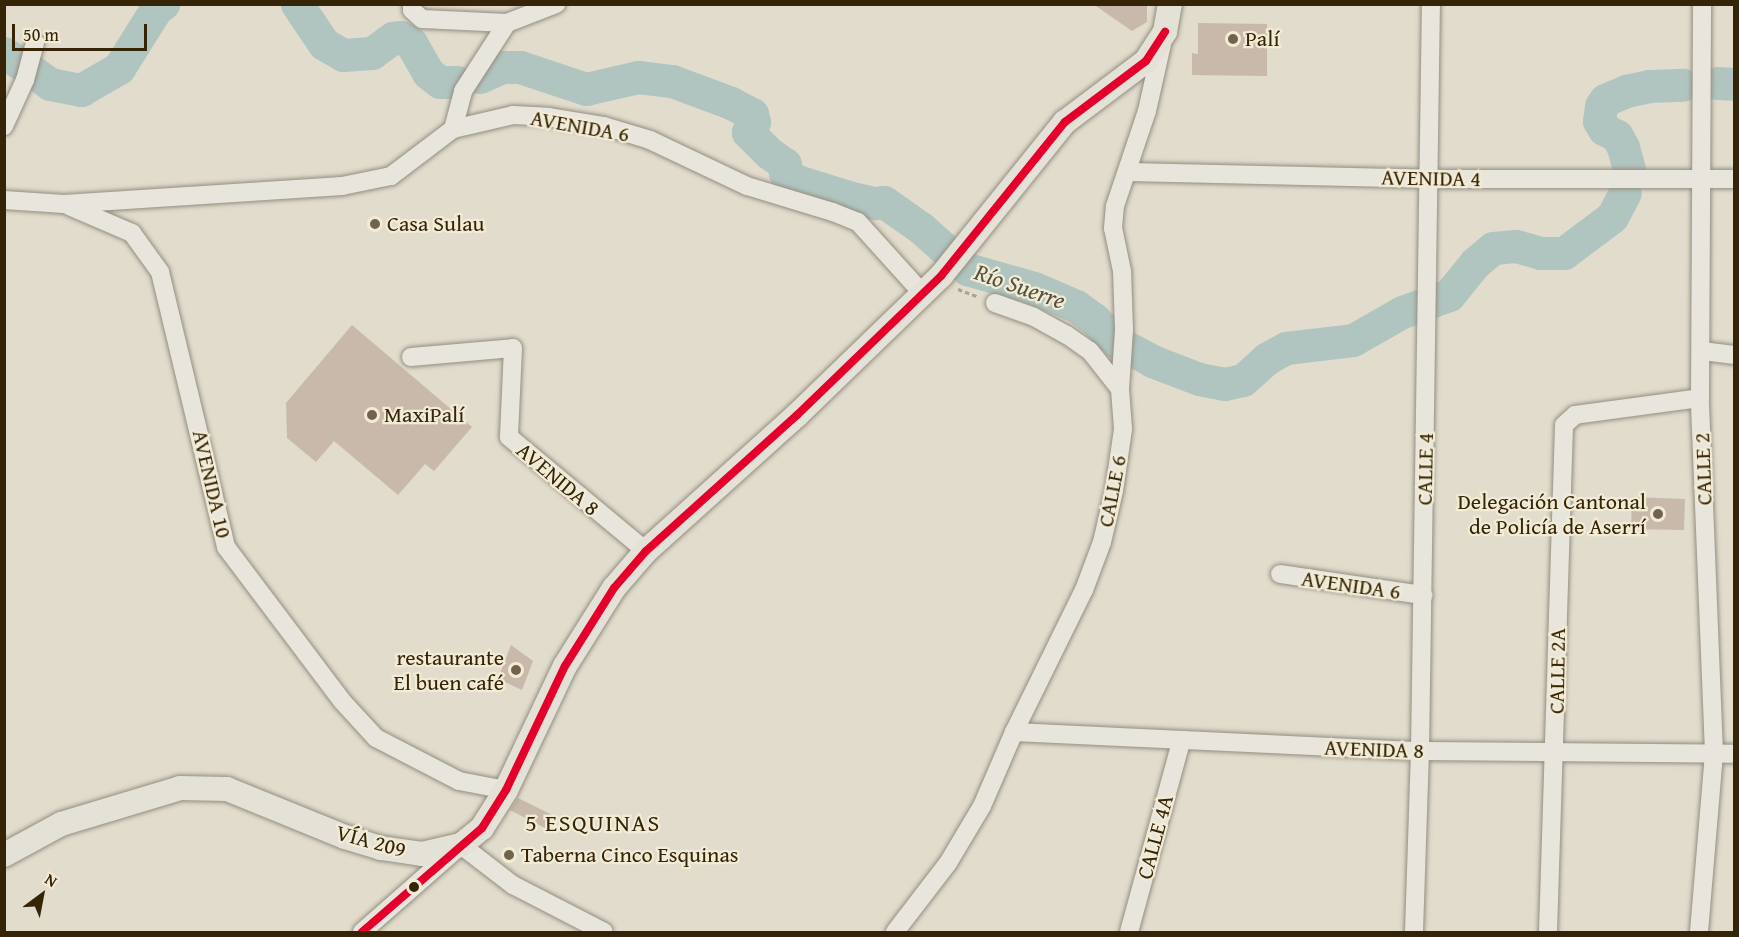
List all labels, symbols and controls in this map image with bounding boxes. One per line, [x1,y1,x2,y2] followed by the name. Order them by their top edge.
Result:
[15,12,150,50] scale bar
[23,21,59,48] text: 50 m
[1245,26,1280,52] place label: Palí
[1226,32,1240,46] marker: Palí
[529,104,631,148] street label: AVENIDA 6
[1381,164,1481,192] street label: AVENIDA 4
[387,211,484,237] place label: Casa Sulau
[368,217,382,231] marker: Casa Sulau
[971,257,1069,315] water label: Río Suerre
[384,402,464,428] place label: MaxiPalí
[365,408,379,422] marker: MaxiPalí
[187,427,237,541] street label: AVENIDA 10
[1411,432,1439,506] street label: CALLE 4
[1689,432,1717,506] street label: CALLE 2
[511,437,605,521] street label: AVENIDA 8
[1092,453,1132,529] street label: CALLE 6
[1457,488,1646,540] place label: Delegación Cantonal de Policía de Aserrí
[1651,507,1665,521] marker: Delegación Cantonal de Policía de Aserrí
[1300,565,1402,605] street label: AVENIDA 6
[1543,628,1571,714] street label: CALLE 2A
[394,644,504,696] place label: restaurante El buen café
[509,663,523,677] marker: restaurante El buen café
[1324,734,1424,764] street label: AVENIDA 8
[1131,792,1179,882] street label: CALLE 4A
[525,809,661,837] district label: 5 ESQUINAS
[333,819,409,863] street label: VÍA 209
[521,842,739,868] place label: Taberna Cinco Esquinas
[502,848,516,862] marker: Taberna Cinco Esquinas
[12,865,72,925] north arrow
[41,867,62,893] text: N
[408,881,420,893] unlabelled marker

